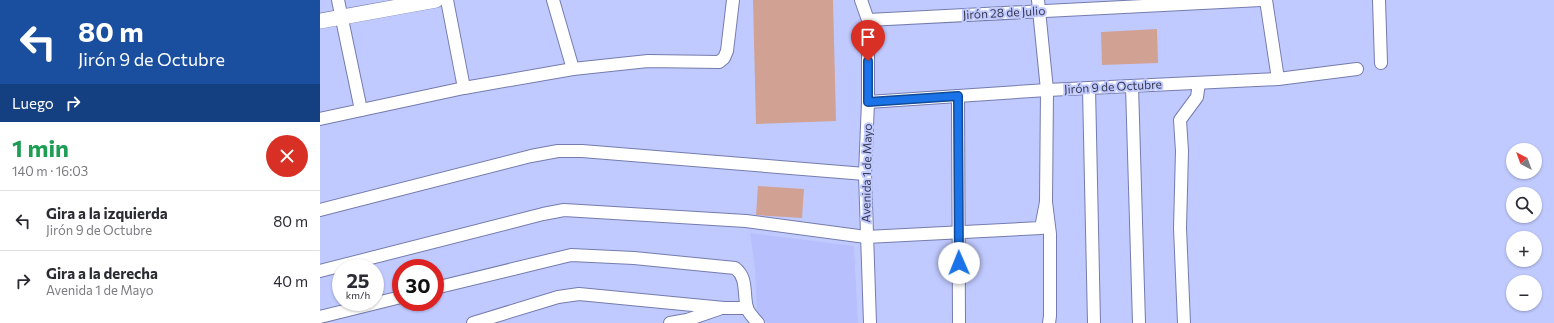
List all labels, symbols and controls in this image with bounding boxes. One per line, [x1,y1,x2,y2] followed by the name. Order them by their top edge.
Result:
[962,3,1046,22] street label: Jirón 28 de Julio
[78,14,144,48] text: 80 m
[12,16,64,68] icon: left
[851,20,885,61] pin
[857,26,879,48] icon: arrive
[78,48,225,70] text: Jirón 9 de Octubre
[1064,76,1162,97] street label: Jirón 9 de Octubre
[62,92,84,114] icon: right
[12,94,54,112] text: Luego
[858,123,874,223] street label: Avenida 1 de Mayo
[12,133,69,162] text: 1 min
[266,135,308,177] button: close
[1506,143,1542,179] north arrow
[1506,143,1542,311] map controls
[12,163,88,179] text: 140 m · 16:03
[1506,187,1542,223] button: search
[46,204,168,222] text: Gira a la izquierda
[12,210,34,232] icon: left
[273,212,308,230] text: 80 m
[46,222,152,238] text: Jirón 9 de Octubre
[1506,231,1542,267] button: +
[938,242,980,284] position arrow
[392,259,444,311] speed limit sign: 30
[46,264,158,282] text: Gira a la derecha
[346,268,370,292] text: 25
[12,270,34,292] icon: right
[273,272,308,290] text: 40 m
[1506,275,1542,311] button: −
[46,282,154,298] text: Avenida 1 de Mayo
[346,289,370,301] text: km/h

